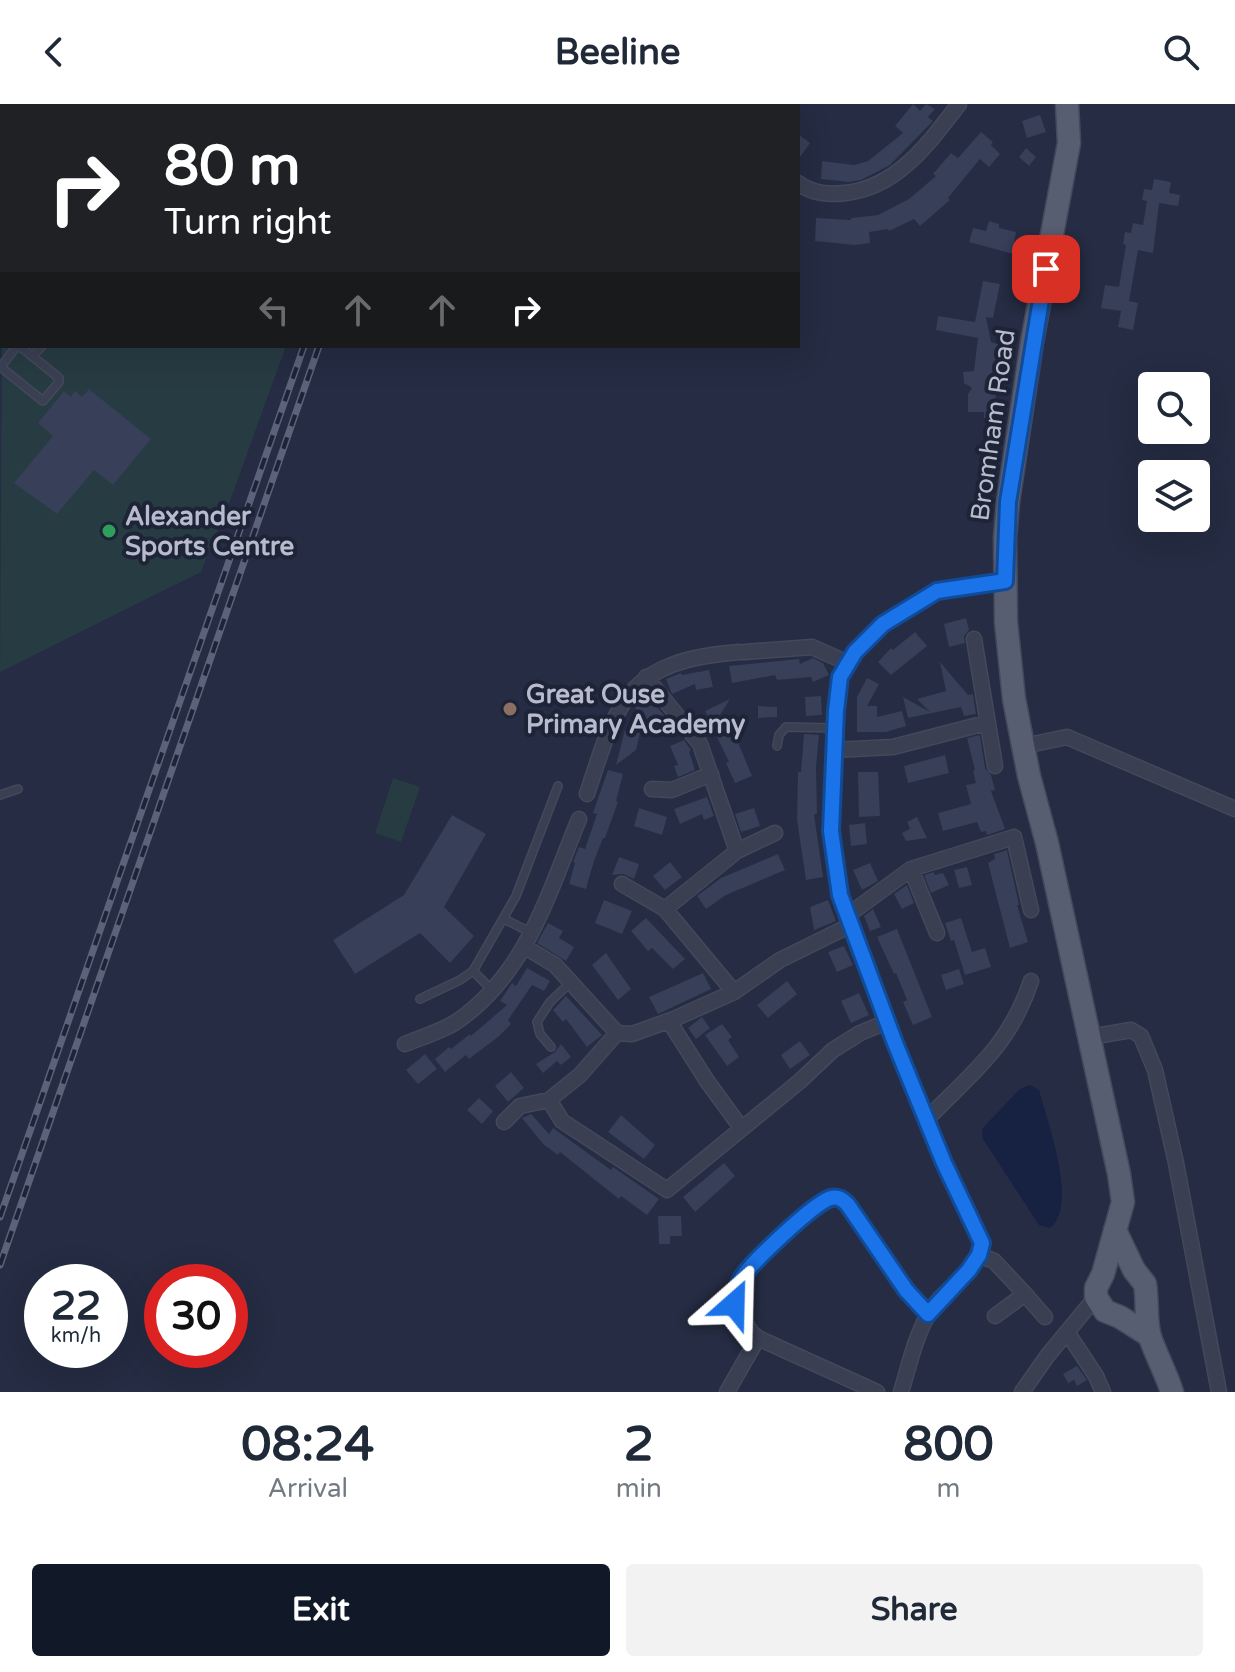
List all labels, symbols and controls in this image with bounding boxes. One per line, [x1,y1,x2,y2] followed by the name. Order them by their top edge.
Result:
[32,30,76,74] icon: back
[1159,30,1203,74] icon: search
[555,31,680,74] text: Beeline
[164,133,300,200] text: 80 m
[32,136,136,240] icon: right
[164,201,331,244] text: Turn right
[1012,235,1080,303] pin
[1024,247,1068,291] icon: arrive
[252,288,296,332] icon: left
[336,288,380,332] icon: ahead
[420,288,464,332] icon: ahead
[504,288,548,332] icon: right
[964,327,1022,523] street label: Bromham Road
[1138,372,1210,532] map controls
[1138,372,1210,444] button: search
[1138,460,1210,532] button: layers
[125,501,295,562] place label: Alexander Sports Centre
[100,522,118,540] marker: Alexander Sports Centre
[526,679,745,740] place label: Great Ouse Primary Academy
[501,700,519,718] marker: Great Ouse Primary Academy
[692,1262,776,1346] position arrow
[144,1264,248,1368] speed limit sign: 30
[51,1282,101,1330] text: 22
[51,1324,101,1348] text: km/h
[241,1416,374,1474] text: 08:24
[624,1416,654,1474] text: 2
[903,1416,994,1474] text: 800
[268,1473,348,1504] text: Arrival
[616,1473,662,1504] text: min
[937,1473,960,1504] text: m
[32,1564,610,1656] button: Exit
[626,1564,1203,1656] button: Share

